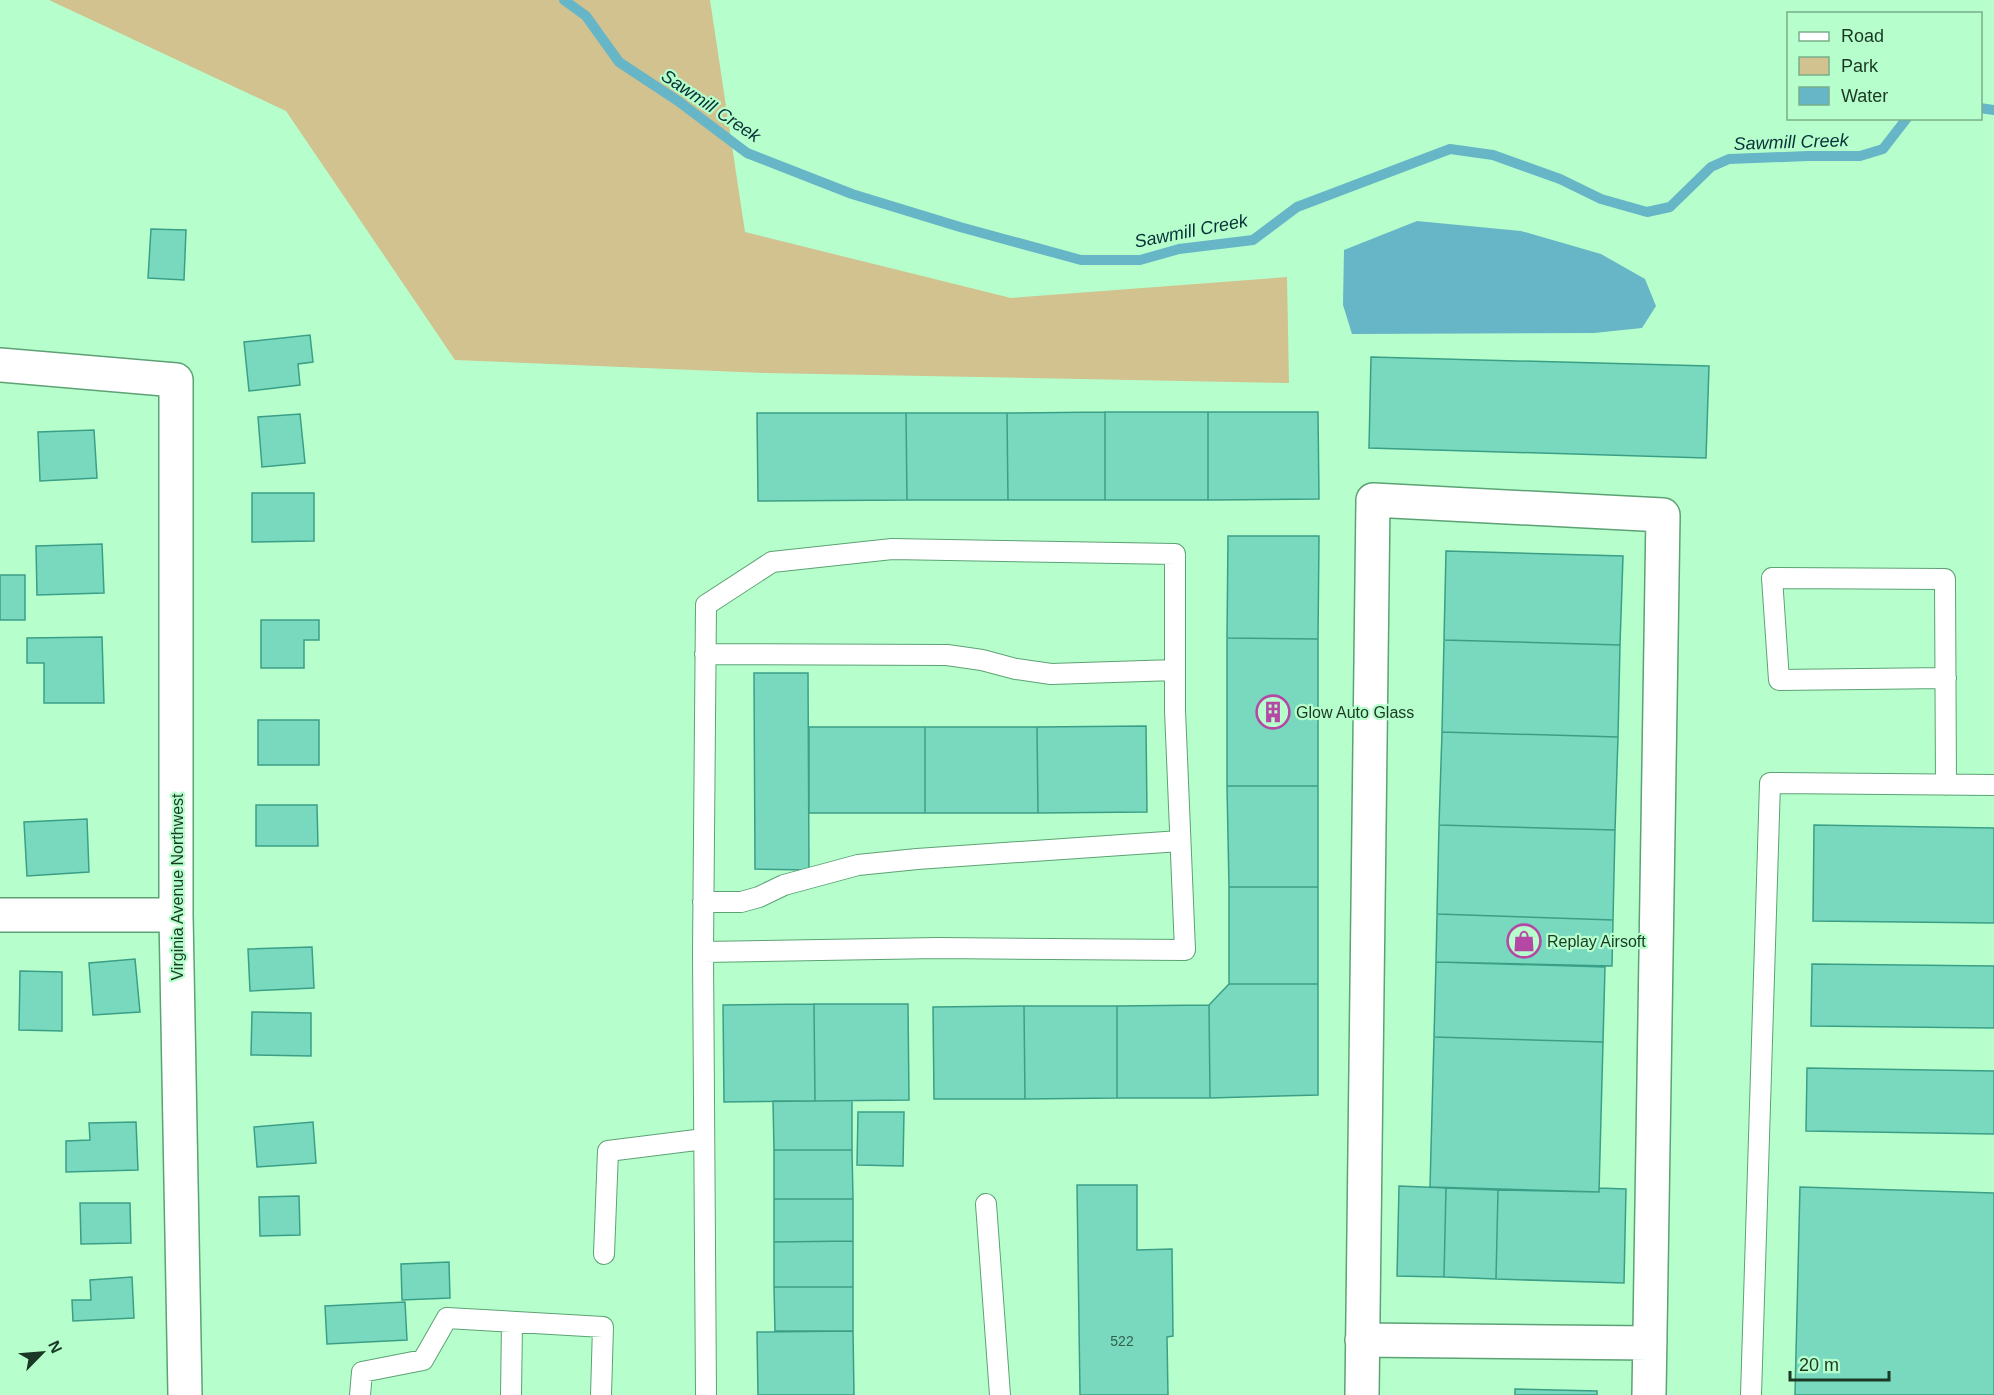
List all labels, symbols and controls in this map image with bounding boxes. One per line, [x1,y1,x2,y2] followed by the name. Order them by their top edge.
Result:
[1787,12,1982,120] legend
[1841,26,1884,46] text: Road
[1841,56,1879,76] text: Park
[658,66,765,147] water label: Sawmill Creek
[1841,86,1888,106] text: Water
[1733,130,1850,154] water label: Sawmill Creek
[1133,210,1250,252] water label: Sawmill Creek
[1255,694,1291,730] building icon: Glow Auto Glass
[1296,704,1414,721] place label: Glow Auto Glass
[169,793,186,981] street label: Virginia Avenue Northwest
[1506,923,1542,959] shop icon: Replay Airsoft
[1547,933,1646,950] place label: Replay Airsoft
[12,1323,72,1383] north arrow
[1110,1333,1134,1349] house number: 522
[45,1338,65,1356] text: N
[1790,1344,1889,1382] scale bar
[1799,1355,1839,1375] text: 20 m

